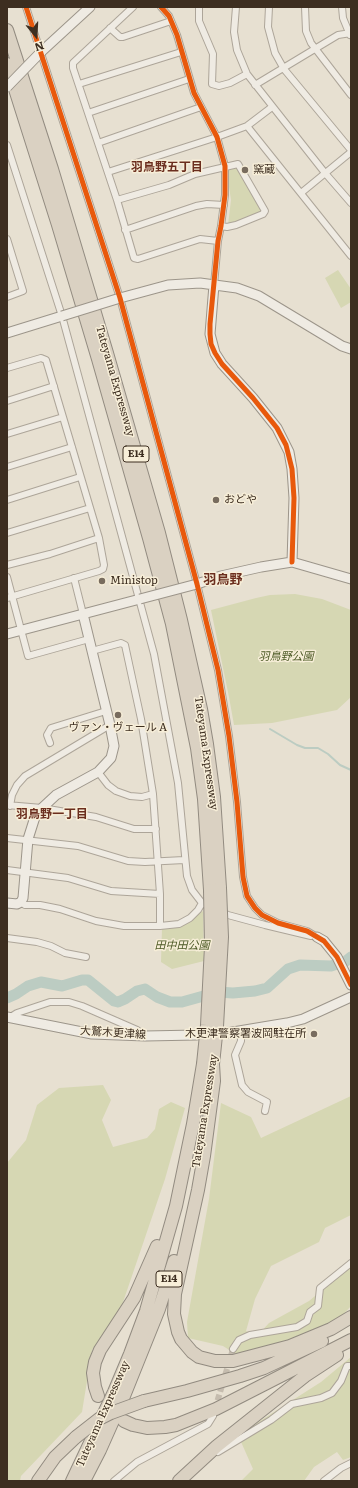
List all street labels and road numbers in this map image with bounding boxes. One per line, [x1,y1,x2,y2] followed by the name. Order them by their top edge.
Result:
[93,324,137,438] street label: Tateyama Expressway
[123,446,149,462] road number: E14
[191,695,221,811] street label: Tateyama Expressway
[80,1024,146,1042] street label: 大鷲木更津線
[189,1053,221,1169] street label: Tateyama Expressway
[156,1271,182,1287] road number: E14
[74,1359,132,1469] street label: Tateyama Expressway

